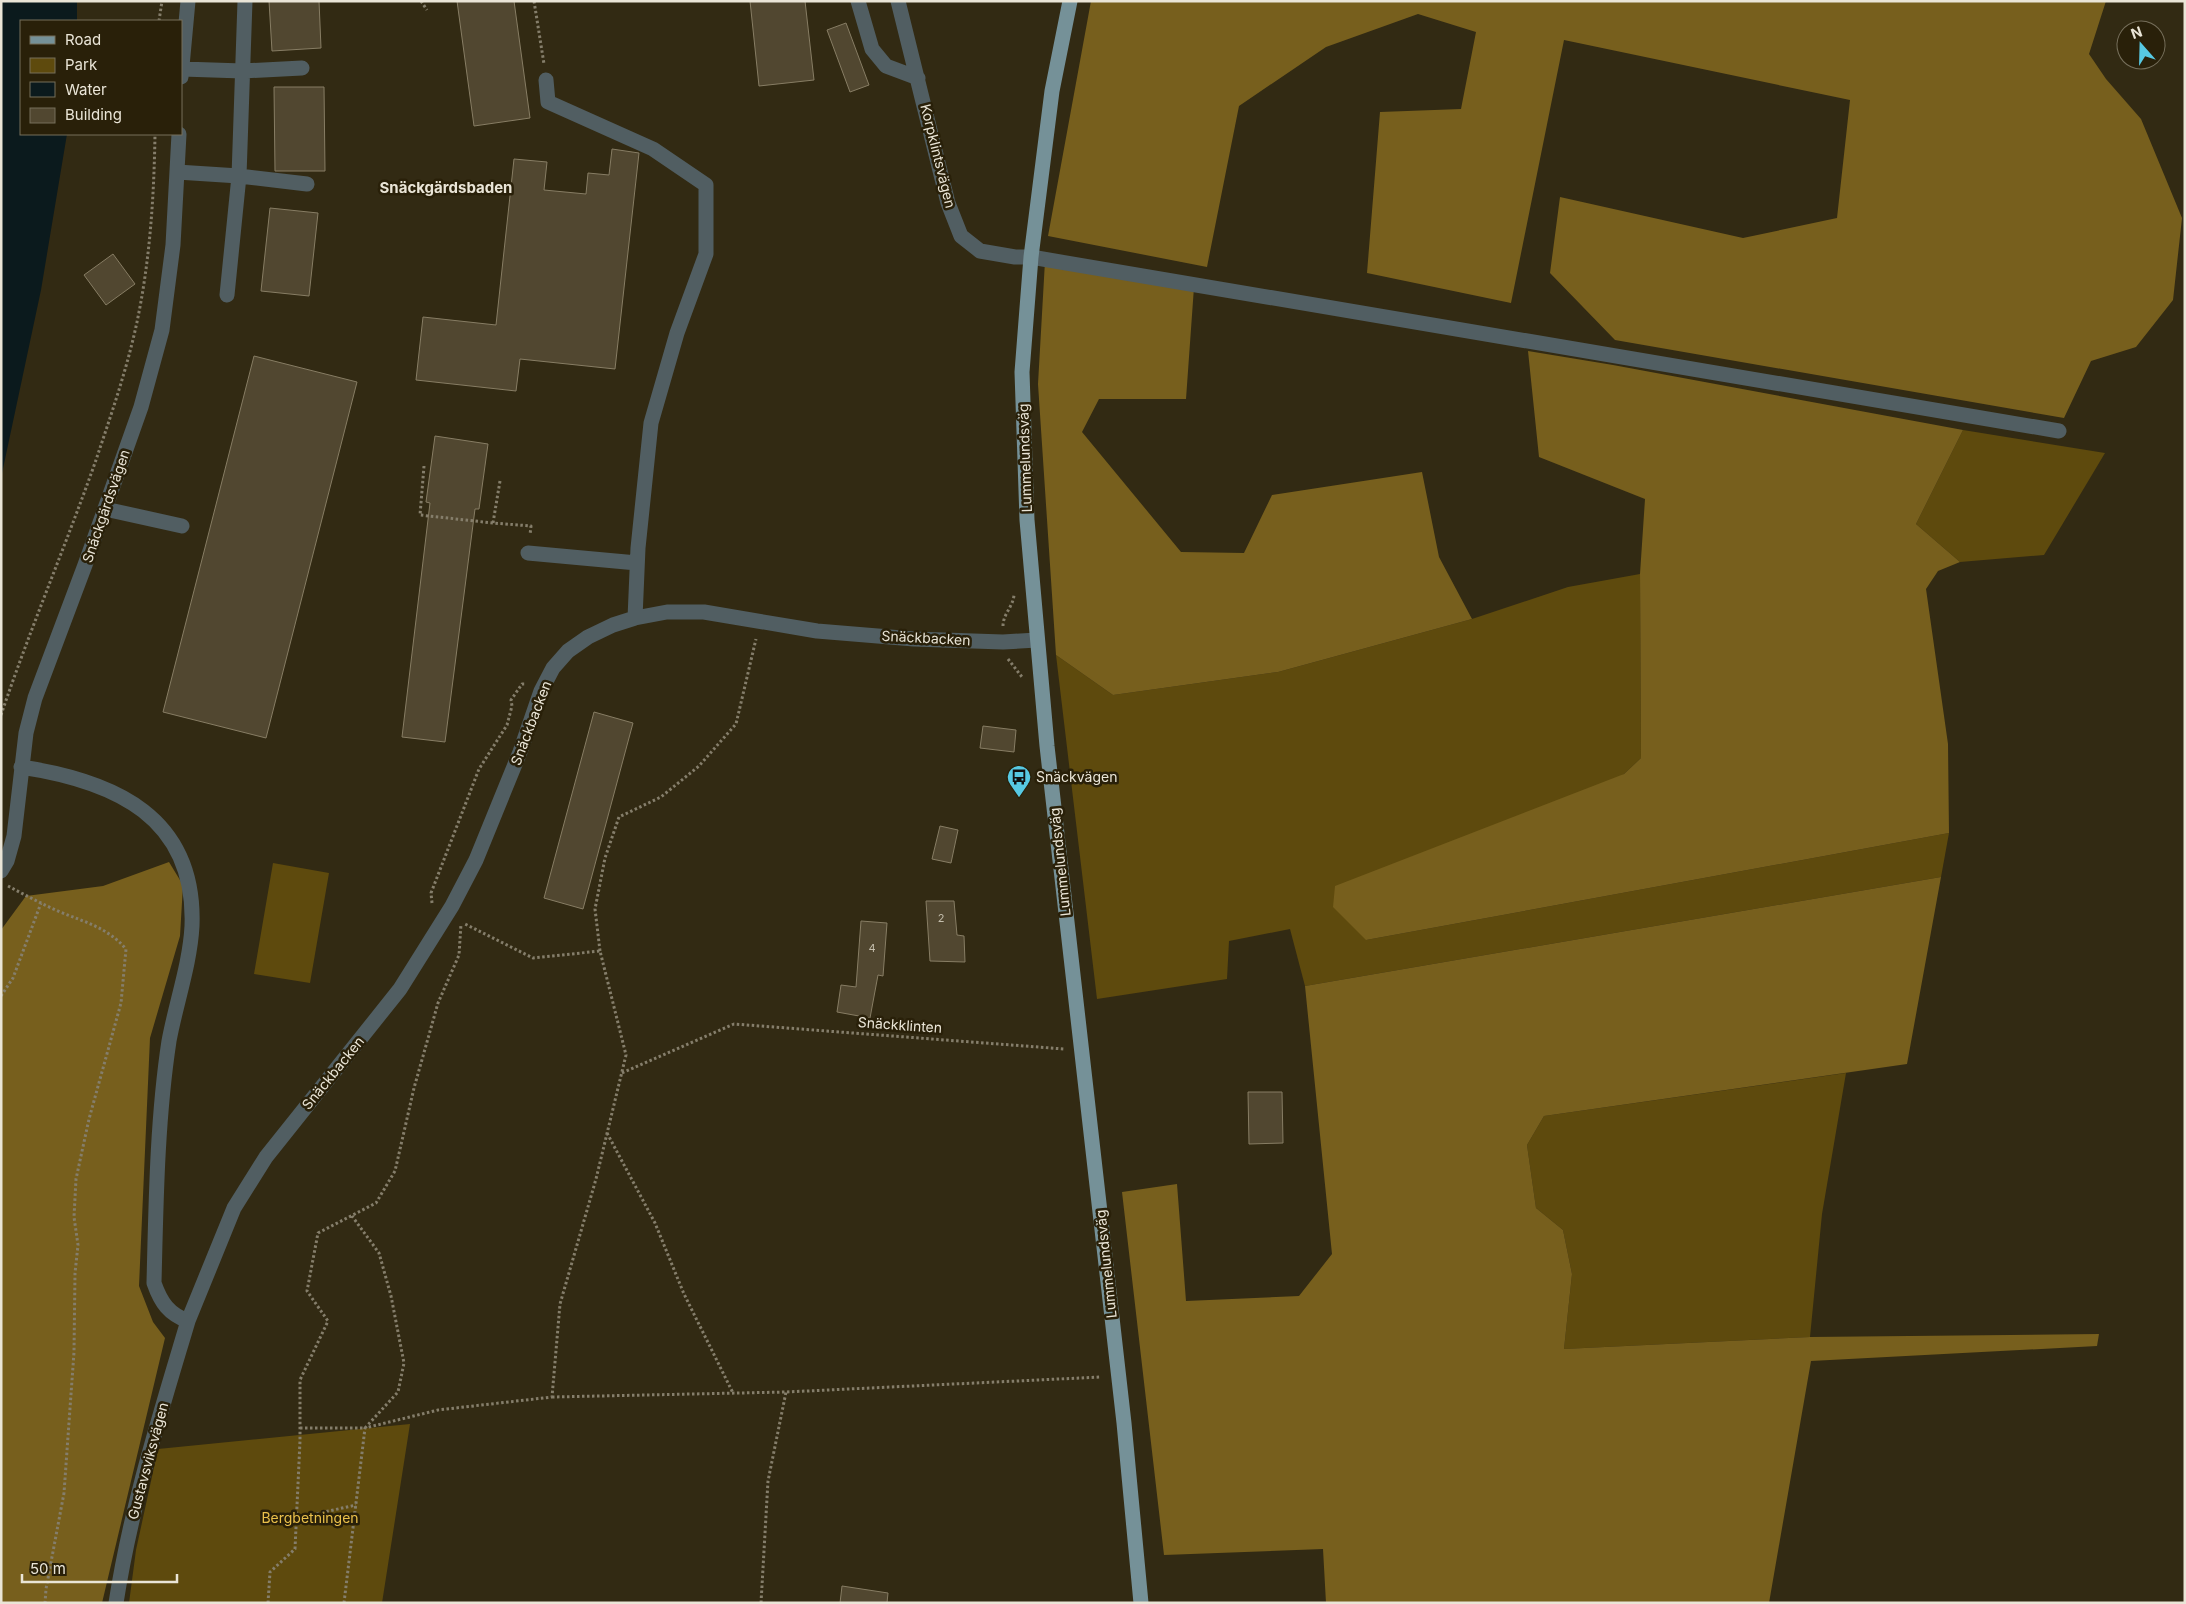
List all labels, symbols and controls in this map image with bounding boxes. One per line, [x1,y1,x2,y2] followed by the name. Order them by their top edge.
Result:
[20,20,182,135] legend
[2116,20,2166,70] north arrow
[2128,23,2144,42] text: N
[65,30,101,49] text: Road
[65,55,98,74] text: Park
[65,80,107,99] text: Water
[917,102,960,210] street label: Korpklintsvägen
[65,105,122,124] text: Building
[380,178,512,197] district label: Snäckgärdsbaden
[1014,403,1035,513] street label: Lummelundsväg
[78,447,133,565] street label: Snäckgärdsvägen
[881,627,971,648] street label: Snäckbacken
[507,678,554,767] street label: Snäckbacken
[1006,764,1032,798] bus stop icon: Snäckvägen
[1036,768,1117,785] place label: Snäckvägen
[1045,807,1074,917] street label: Lummelundsväg
[938,911,944,925] house number: 2
[868,941,876,955] house number: 4
[857,1013,943,1036] street label: Snäckklinten
[298,1033,367,1113] street label: Snäckbacken
[1091,1209,1120,1319] street label: Lummelundsväg
[124,1400,171,1521] street label: Gustavsviksvägen
[261,1509,359,1526] park label: Bergbetningen
[22,1552,178,1584] scale bar
[30,1559,66,1578] text: 50 m

